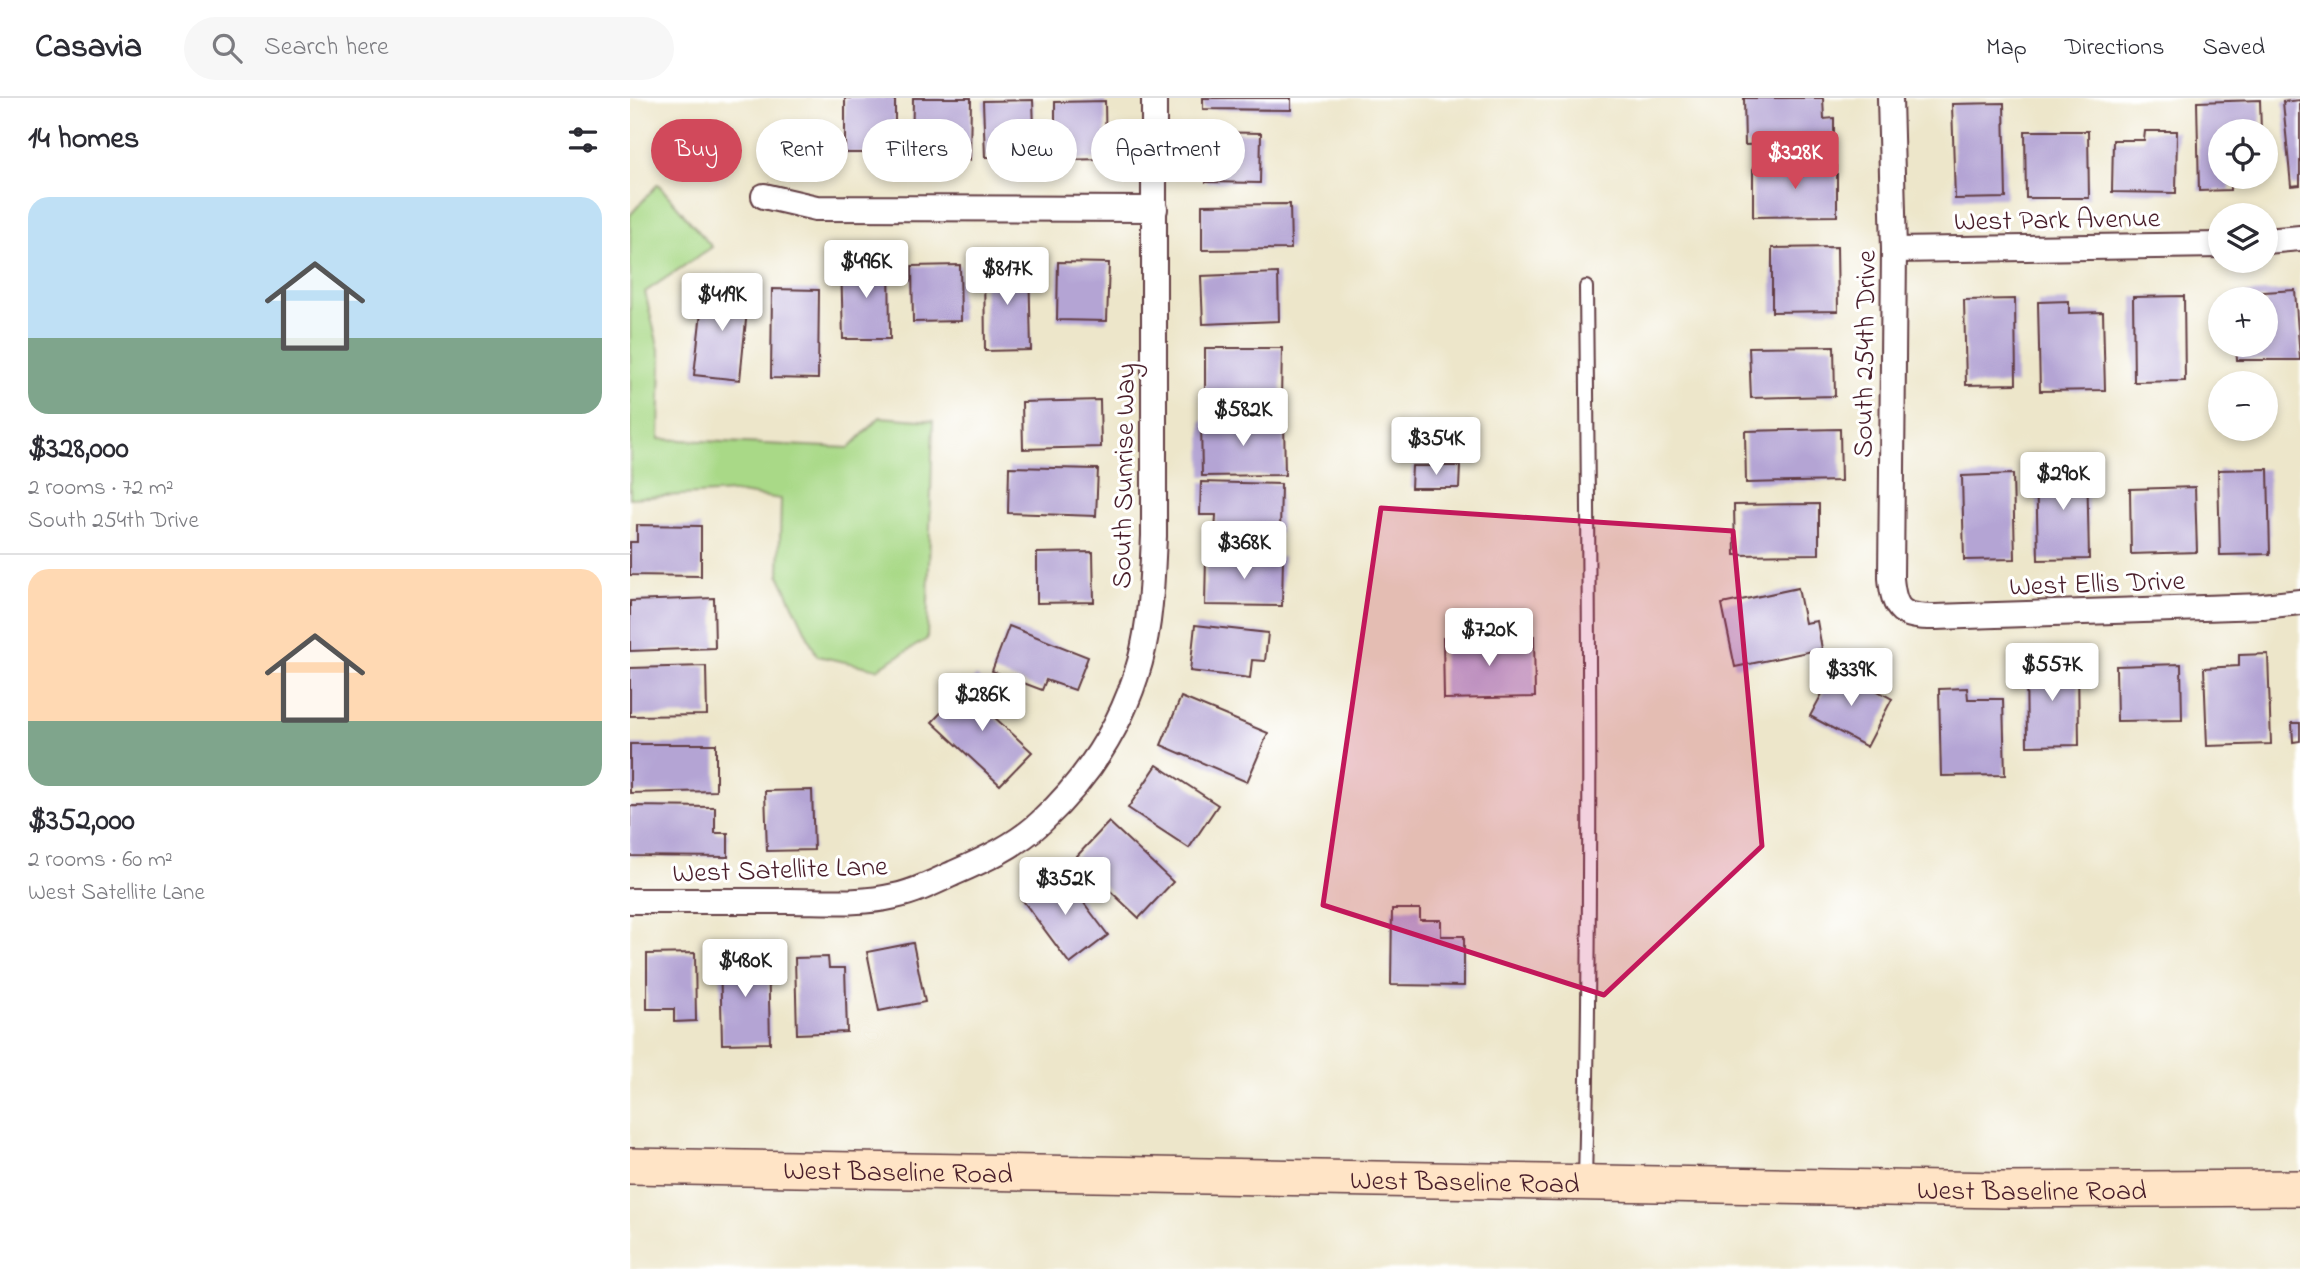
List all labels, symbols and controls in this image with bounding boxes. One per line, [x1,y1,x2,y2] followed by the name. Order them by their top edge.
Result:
[184,17,674,80] search box
[35,24,142,72] text: Casavia
[208,29,246,67] icon: search
[264,29,389,67] text: Search here
[1986,31,2027,66] text: Map
[2065,31,2164,66] text: Directions
[2202,31,2265,66] text: Saved
[28,118,139,162] text: 14 homes
[651,119,742,182] chip: Buy
[756,119,848,182] chip: Rent
[862,119,972,182] chip: Filters
[986,119,1077,182] chip: New
[1091,119,1245,182] chip: Apartment
[2208,119,2278,441] map controls
[2208,119,2278,189] button: locate
[564,121,602,159] icon: filters
[1746,132,1844,191] pin: $328K
[1768,137,1822,170] text: $328K
[1954,199,2161,244] street label: West Park Avenue
[2208,203,2278,273] button: layers
[817,240,915,300] pin: $496K
[252,243,378,369] icon: home
[840,246,892,279] text: $496K
[958,248,1056,307] pin: $817K
[1844,249,1889,458] street label: South 254th Drive
[982,253,1032,286] text: $817K
[673,274,771,333] pin: $419K
[698,279,746,312] text: $419K
[2208,287,2278,357] button: +
[1103,363,1148,589] street label: South Sunrise Way
[2208,371,2278,441] button: −
[1194,388,1292,448] pin: $582K
[1214,394,1272,427] text: $582K
[1387,418,1485,477] pin: $354K
[1407,423,1465,456] text: $354K
[28,428,129,472] text: $328,000
[2014,452,2112,512] pin: $290K
[2036,458,2090,491] text: $290K
[28,472,174,505] text: 2 rooms · 72 m²
[28,505,199,538] text: South 254th Drive
[1195,522,1293,581] pin: $368K
[1217,527,1271,560] text: $368K
[2008,562,2186,609] street label: West Ellis Drive
[1440,608,1538,668] pin: $720K
[1461,614,1517,647] text: $720K
[252,615,378,741] icon: home
[2003,644,2101,703] pin: $557K
[1802,648,1900,708] pin: $339K
[2022,649,2082,682] text: $557K
[1826,654,1877,687] text: $339K
[933,674,1031,733] pin: $286K
[954,679,1010,712] text: $286K
[28,800,135,844] text: $352,000
[28,844,173,877] text: 2 rooms · 60 m²
[672,847,889,896] street label: West Satellite Lane
[1016,858,1114,917] pin: $352K
[1035,863,1095,896] text: $352K
[28,877,205,910] text: West Satellite Lane
[696,940,794,999] pin: $480K
[718,945,772,978] text: $480K
[783,1152,1013,1197] street label: West Baseline Road
[1350,1162,1580,1207] street label: West Baseline Road
[1916,1171,2147,1214] street label: West Baseline Road

